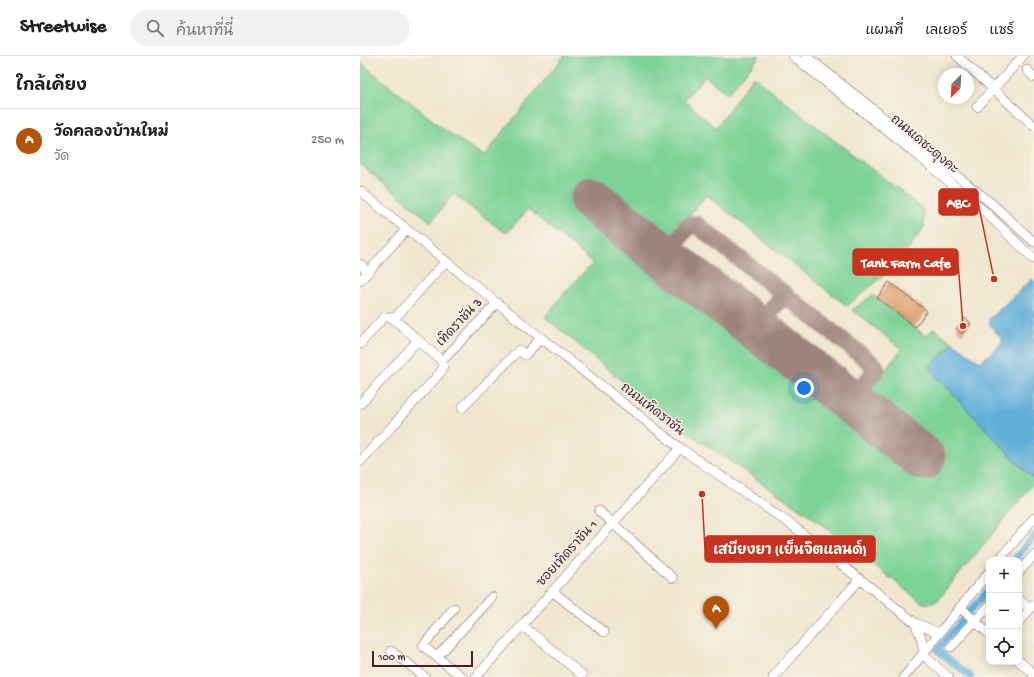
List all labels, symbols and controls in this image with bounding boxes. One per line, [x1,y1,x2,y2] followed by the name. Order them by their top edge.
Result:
[130,10,410,46] search box
[20,16,106,39] text: Streetwise
[144,17,166,39] icon: search
[176,23,233,41] text: ค้นหาที่นี่
[865,23,903,40] text: แผนที่
[925,23,967,40] text: เลเยอร์
[989,23,1014,40] text: แชร์
[938,68,974,104] north arrow
[16,77,87,97] text: ใกล้เคียง
[887,112,961,178] street label: ถนนเดชะตุงคะ
[54,124,169,142] text: วัดคลองบ้านใหม่
[25,133,33,148] text: A
[311,133,344,148] text: 250 m
[54,150,69,165] text: วัด
[939,189,978,215] callout: ABC
[945,196,971,213] text: ABC
[853,249,958,275] callout: Tank Farm Cafe
[860,256,951,273] text: Tank Farm Cafe
[432,294,486,350] street label: เทิดราชัน 3
[794,378,814,398] your location
[617,379,688,440] street label: ถนนเทิดราชัน
[533,517,602,590] street label: ซอยเทิดราชัน 1
[705,536,875,562] callout: เสบียงยา (เย็นจิตแลนด์)
[713,539,867,560] text: เสบียงยา (เย็นจิตแลนด์)
[986,557,1022,665] map controls
[986,557,1022,593] button: +
[986,593,1022,629] button: −
[703,596,729,629] pin: A
[986,629,1022,665] button: locate
[372,649,473,668] scale bar
[378,652,405,664] text: 100 m

